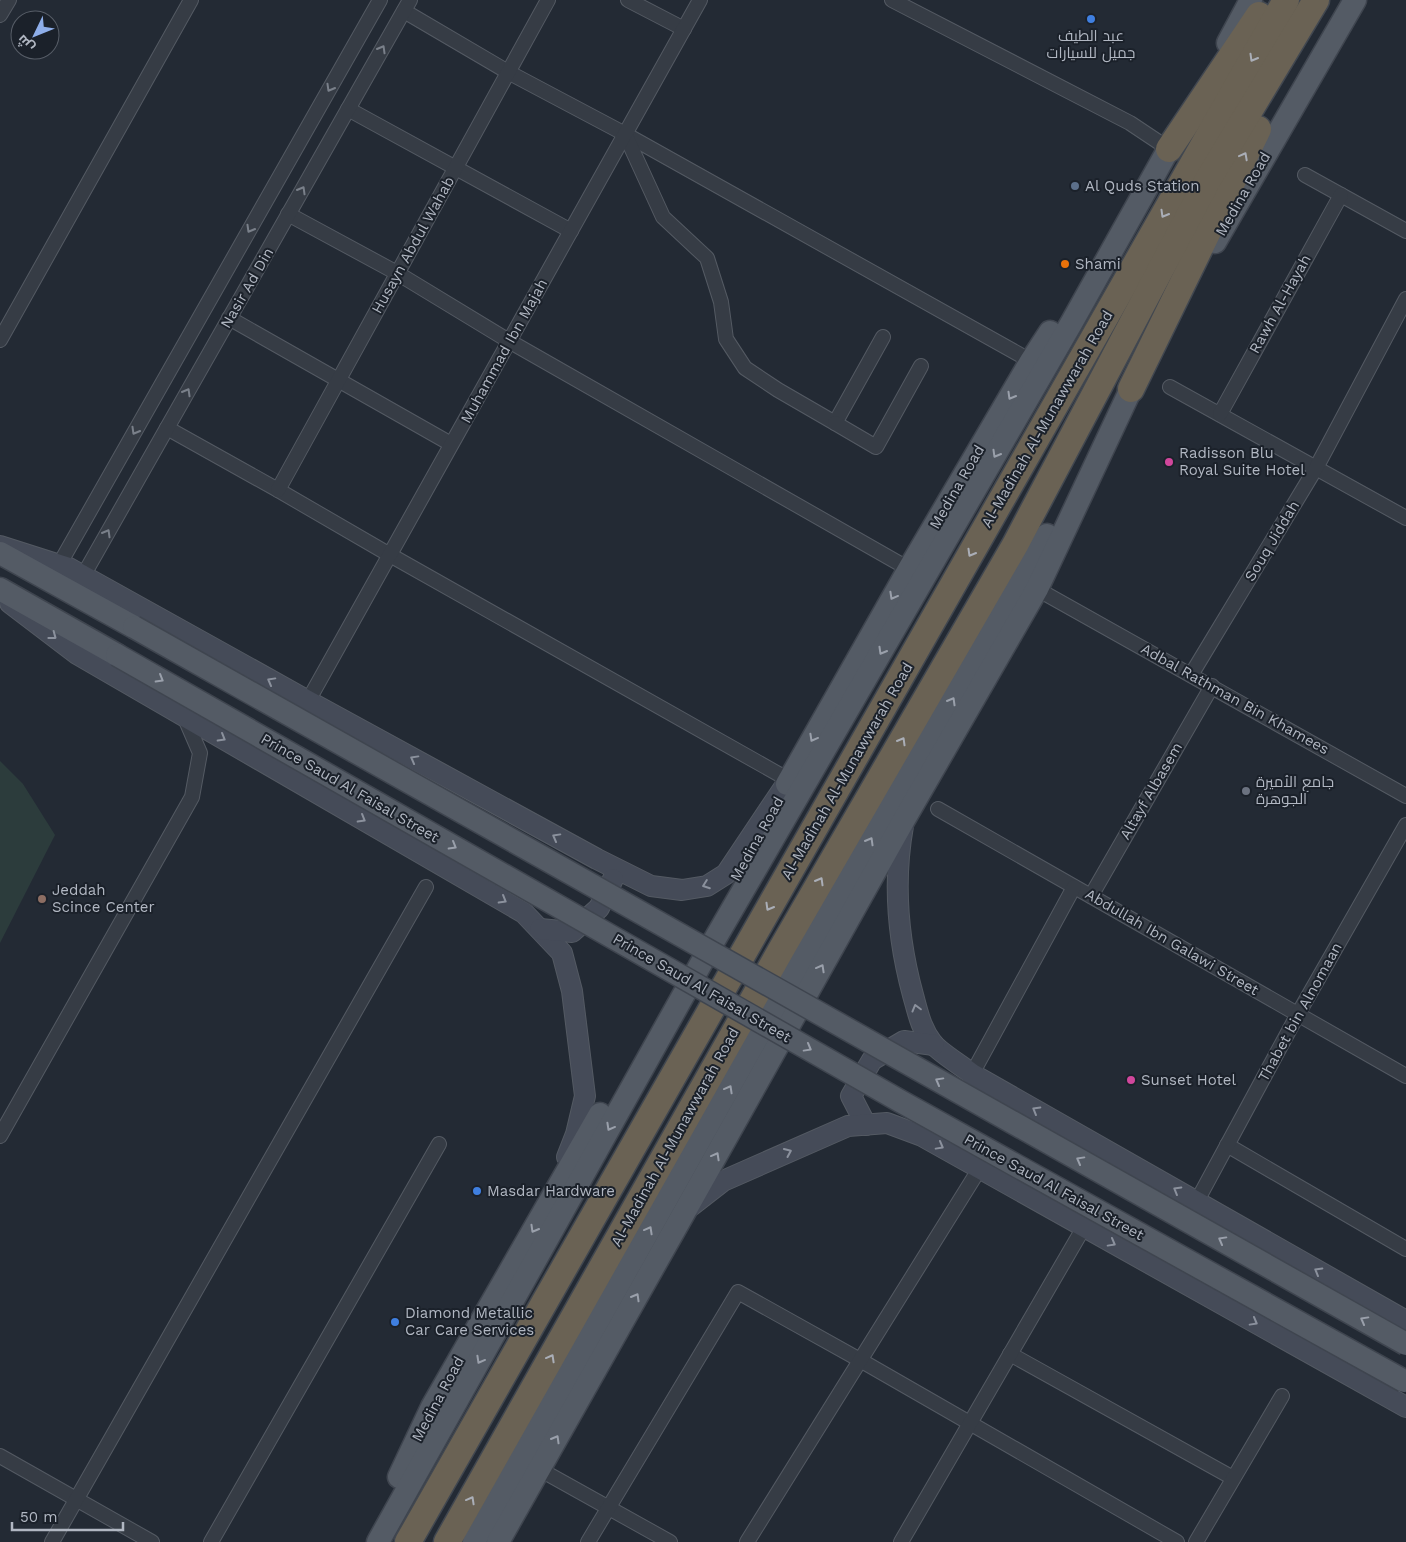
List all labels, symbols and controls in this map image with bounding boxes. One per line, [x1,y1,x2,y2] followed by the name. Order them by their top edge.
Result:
[10,10,60,60] north arrow
[1085,13,1097,25] marker: عبد الطيف جميل للسيارات
[1047,27,1135,63] place label: عبد الطيف جميل للسيارات
[13,31,38,56] text: ش
[376,45,386,54] one-way arrow
[1249,52,1259,61] one-way arrow
[326,83,336,92] one-way arrow
[1212,149,1274,239] street label: Medina Road
[1238,152,1248,161] one-way arrow
[368,173,458,317] street label: Husayn Abdul Wahab
[1085,177,1200,195] place label: Al Quds Station
[1069,180,1081,192] marker: Al Quds Station
[296,186,306,195] one-way arrow
[1160,209,1170,218] one-way arrow
[246,224,256,233] one-way arrow
[217,245,277,331] street label: Nasir Ad Din
[1245,251,1315,357] street label: Rawh Al-Hayah
[1075,255,1121,273] place label: Shami
[1059,258,1071,270] marker: Shami
[457,276,551,426] street label: Muhammad Ibn Majah
[977,307,1117,531] street label: Al-Madinah Al-Munawwarah Road
[181,389,191,398] one-way arrow
[1007,390,1017,399] one-way arrow
[131,426,141,435] one-way arrow
[926,442,988,532] street label: Medina Road
[1179,444,1305,479] place label: Radisson Blu Royal Suite Hotel
[992,449,1002,458] one-way arrow
[1163,456,1175,468] marker: Radisson Blu Royal Suite Hotel
[1241,497,1303,585] street label: Souq Jiddah
[101,530,111,539] one-way arrow
[967,547,977,556] one-way arrow
[889,591,899,600] one-way arrow
[47,630,57,639] one-way arrow
[1138,640,1332,758] street label: Adbal Rathman Bin Khamees
[878,646,888,655] one-way arrow
[777,659,917,883] street label: Al-Madinah Al-Munawwarah Road
[154,673,163,683] one-way arrow
[268,677,277,687] one-way arrow
[945,697,955,706] one-way arrow
[258,730,443,847] street label: Prince Saud Al Faisal Street
[216,731,225,741] one-way arrow
[810,733,820,742] one-way arrow
[895,737,905,746] one-way arrow
[1116,739,1186,843] street label: Altayf Albasem
[410,755,419,765] one-way arrow
[1256,773,1334,808] place label: جامع الأميرة الجوهرة
[1240,785,1252,797] marker: جامع الأميرة الجوهرة
[726,794,788,884] street label: Medina Road
[357,813,366,823] one-way arrow
[553,833,562,843] one-way arrow
[864,838,874,847] one-way arrow
[447,840,456,850] one-way arrow
[814,878,824,887] one-way arrow
[702,879,711,889] one-way arrow
[52,881,155,916] place label: Jeddah Scince Center
[1082,885,1263,999] street label: Abdullah Ibn Galawi Street
[36,893,48,905] marker: Jeddah Scince Center
[498,894,507,904] one-way arrow
[766,902,776,911] one-way arrow
[610,930,795,1047] street label: Prince Saud Al Faisal Street
[1254,939,1346,1085] street label: Thabet bin Alnomaan
[815,964,825,973] one-way arrow
[912,1004,922,1012] one-way arrow
[607,1024,743,1250] street label: Al-Madinah Al-Munawwarah Road
[802,1042,811,1052] one-way arrow
[1141,1071,1237,1089] place label: Sunset Hotel
[1125,1074,1137,1086] marker: Sunset Hotel
[935,1077,944,1087] one-way arrow
[723,1085,733,1094] one-way arrow
[1032,1106,1041,1116] one-way arrow
[607,1121,617,1130] one-way arrow
[961,1130,1148,1244] street label: Prince Saud Al Faisal Street
[935,1140,944,1150] one-way arrow
[783,1148,792,1159] one-way arrow
[710,1152,720,1161] one-way arrow
[1077,1157,1086,1167] one-way arrow
[487,1182,615,1200] place label: Masdar Hardware
[471,1185,483,1197] marker: Masdar Hardware
[1173,1186,1182,1196] one-way arrow
[530,1223,540,1232] one-way arrow
[643,1227,653,1236] one-way arrow
[1218,1236,1227,1246] one-way arrow
[1107,1237,1116,1247] one-way arrow
[1314,1267,1323,1277] one-way arrow
[630,1294,640,1303] one-way arrow
[405,1304,534,1339] place label: Diamond Metallic Car Care Services
[389,1316,401,1328] marker: Diamond Metallic Car Care Services
[1248,1316,1257,1326] one-way arrow
[1360,1316,1369,1326] one-way arrow
[408,1353,468,1445] street label: Medina Road
[545,1354,555,1363] one-way arrow
[476,1355,486,1364] one-way arrow
[550,1435,560,1444] one-way arrow
[465,1496,475,1505] one-way arrow
[12,1500,124,1532] scale bar
[20,1508,57,1526] text: 50 m

